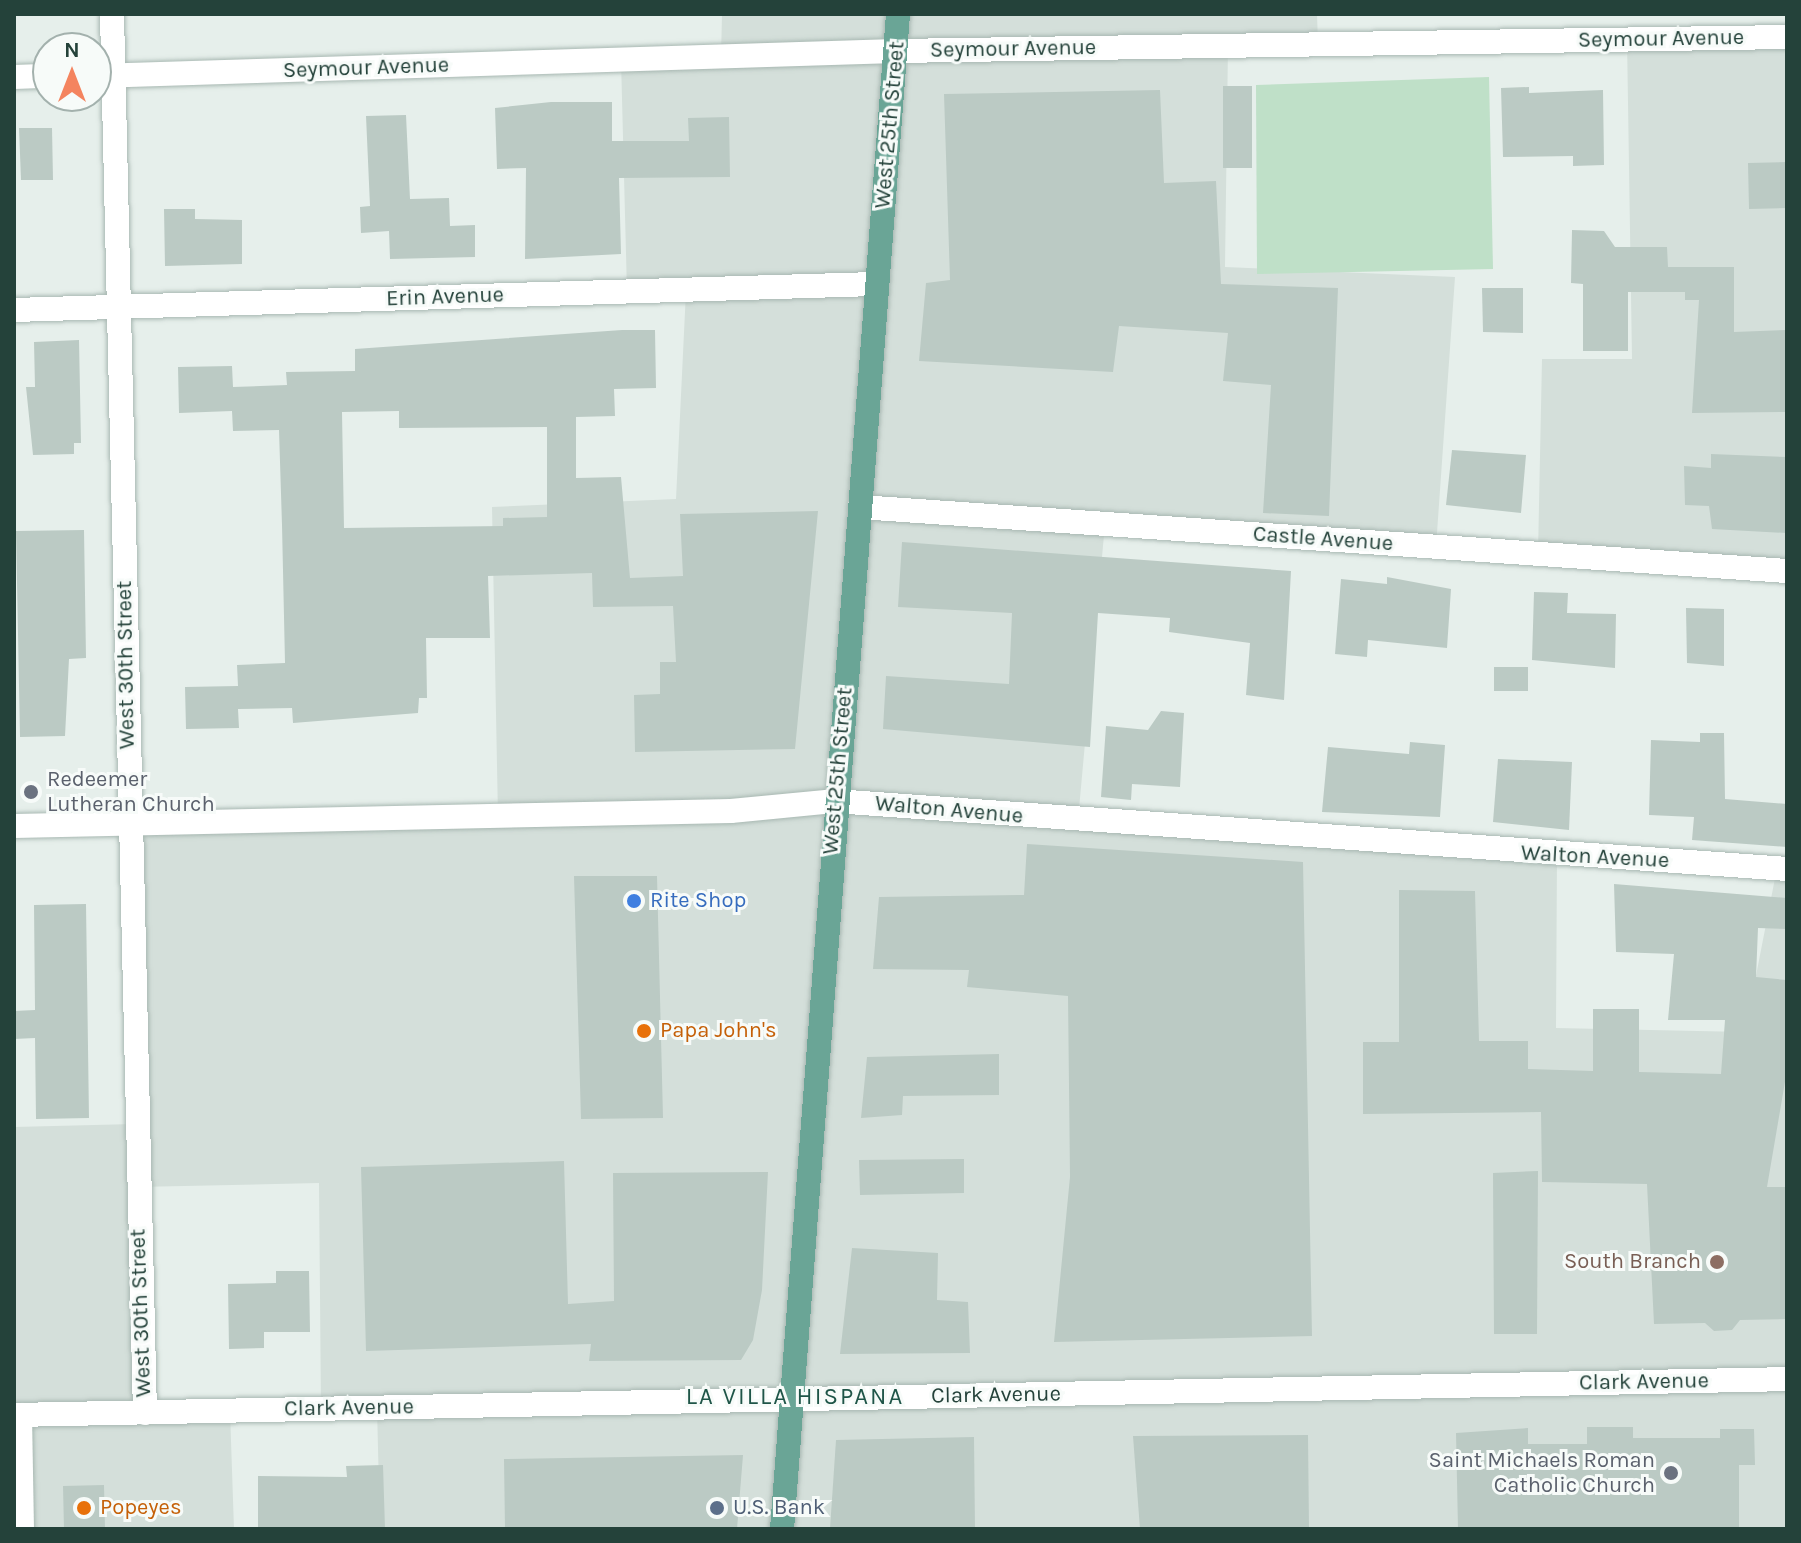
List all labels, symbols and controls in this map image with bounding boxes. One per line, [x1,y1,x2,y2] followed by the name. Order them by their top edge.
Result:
[1578,24,1744,54] street label: Seymour Avenue
[32,32,112,112] north arrow
[930,34,1096,64] street label: Seymour Avenue
[64,37,80,63] text: N
[870,40,910,210] street label: West 25th Street
[282,52,450,84] street label: Seymour Avenue
[386,282,504,312] street label: Erin Avenue
[1252,521,1394,557] street label: Castle Avenue
[111,581,141,749] street label: West 30th Street
[818,686,858,856] street label: West 25th Street
[47,766,215,818] place label: Redeemer Lutheran Church
[22,783,40,801] marker: Redeemer Lutheran Church
[874,790,1024,830] street label: Walton Avenue
[1520,840,1670,874] street label: Walton Avenue
[650,888,746,914] place label: Rite Shop
[625,892,643,910] marker: Rite Shop
[660,1018,776,1044] place label: Papa John's
[635,1022,653,1040] marker: Papa John's
[125,1228,157,1398] street label: West 30th Street
[1564,1249,1701,1275] place label: South Branch
[1708,1253,1726,1271] marker: South Branch
[1579,1368,1709,1396] street label: Clark Avenue
[931,1381,1061,1409] street label: Clark Avenue
[686,1383,904,1411] district label: LA VILLA HISPANA
[284,1394,414,1422] street label: Clark Avenue
[1429,1447,1655,1498] place label: Saint Michaels Roman Catholic Church
[1662,1464,1680,1482] marker: Saint Michaels Roman Catholic Church
[100,1495,181,1521] place label: Popeyes
[733,1495,825,1521] place label: U.S. Bank
[75,1499,93,1517] marker: Popeyes
[708,1499,726,1517] marker: U.S. Bank

